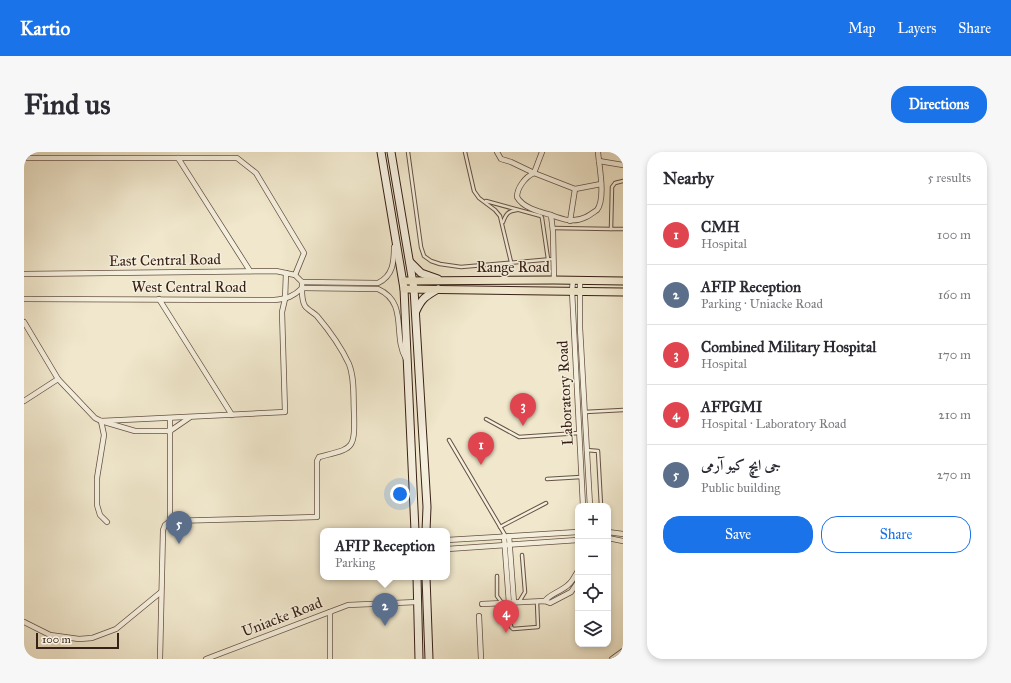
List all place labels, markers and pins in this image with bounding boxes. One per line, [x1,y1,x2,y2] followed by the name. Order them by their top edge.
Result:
[510,393,536,426] pin: 3
[468,432,494,465] pin: 1
[166,511,192,544] pin: 5
[372,593,398,626] pin: 2
[493,600,519,633] pin: 4

